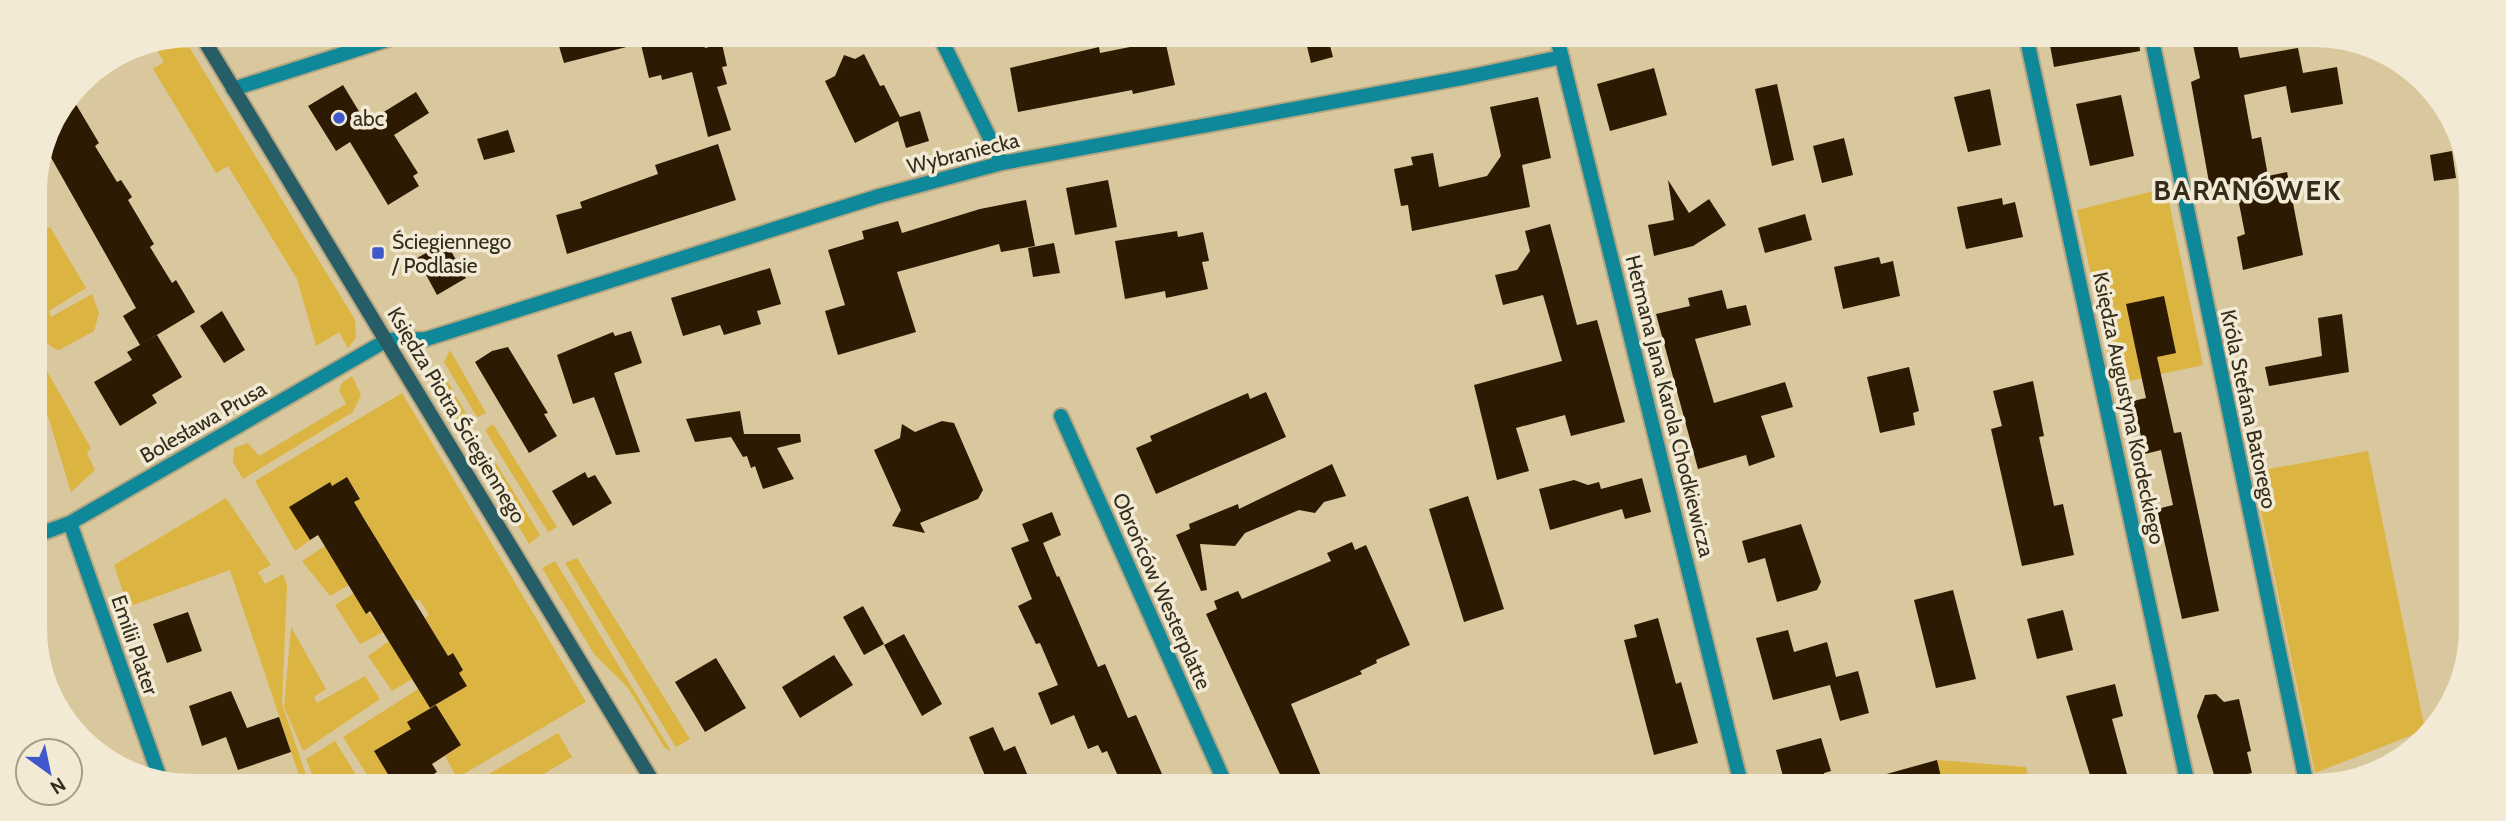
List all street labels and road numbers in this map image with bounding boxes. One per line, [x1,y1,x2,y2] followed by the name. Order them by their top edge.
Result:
[904,127,1022,179] street label: Wybraniecka
[1620,253,1720,559] street label: Hetmana Jana Karola Chodkiewicza
[2088,270,2170,546] street label: Księdza Augustyna Kordeckiego
[383,302,531,528] street label: Księdza Piotra Ściegiennego
[2216,307,2282,511] street label: Króla Stefana Batorego
[136,376,270,468] street label: Bolesława Prusa
[1107,489,1217,693] street label: Obrońców Westerplatte
[106,592,164,699] street label: Emilii Plater

